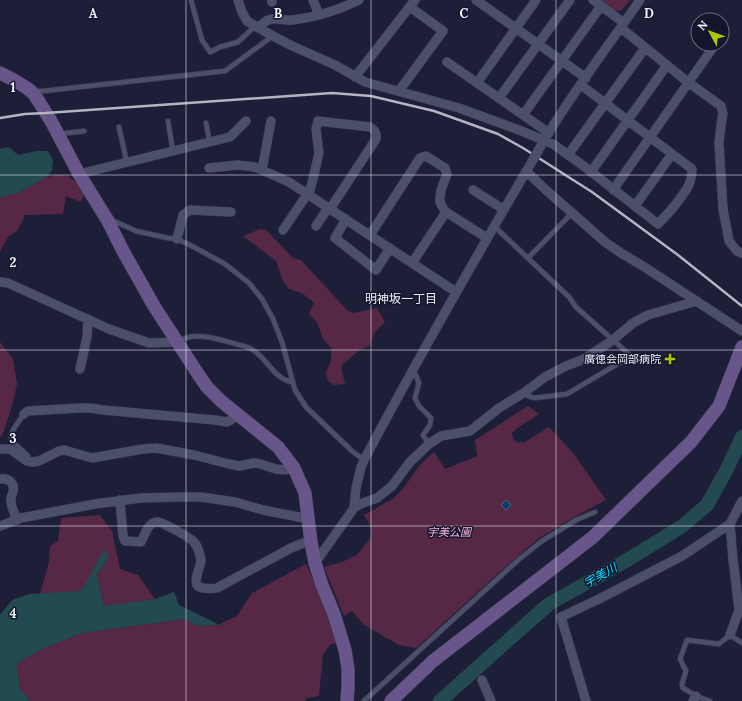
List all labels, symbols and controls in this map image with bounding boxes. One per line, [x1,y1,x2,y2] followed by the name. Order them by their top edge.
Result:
[89,5,98,22] text: A
[274,5,283,22] text: B
[460,5,469,22] text: C
[644,5,654,22] text: D
[690,12,730,52] north arrow
[694,17,711,33] text: N
[10,79,16,96] text: 1
[10,254,17,271] text: 2
[365,291,437,306] district label: 明神坂一丁目
[584,352,661,366] place label: 廣徳会岡部病院
[664,353,676,365] marker: 廣徳会岡部病院
[9,430,17,447] text: 3
[427,525,473,539] park label: 宇美公園
[581,559,621,590] water label: 宇美川
[9,605,17,622] text: 4

